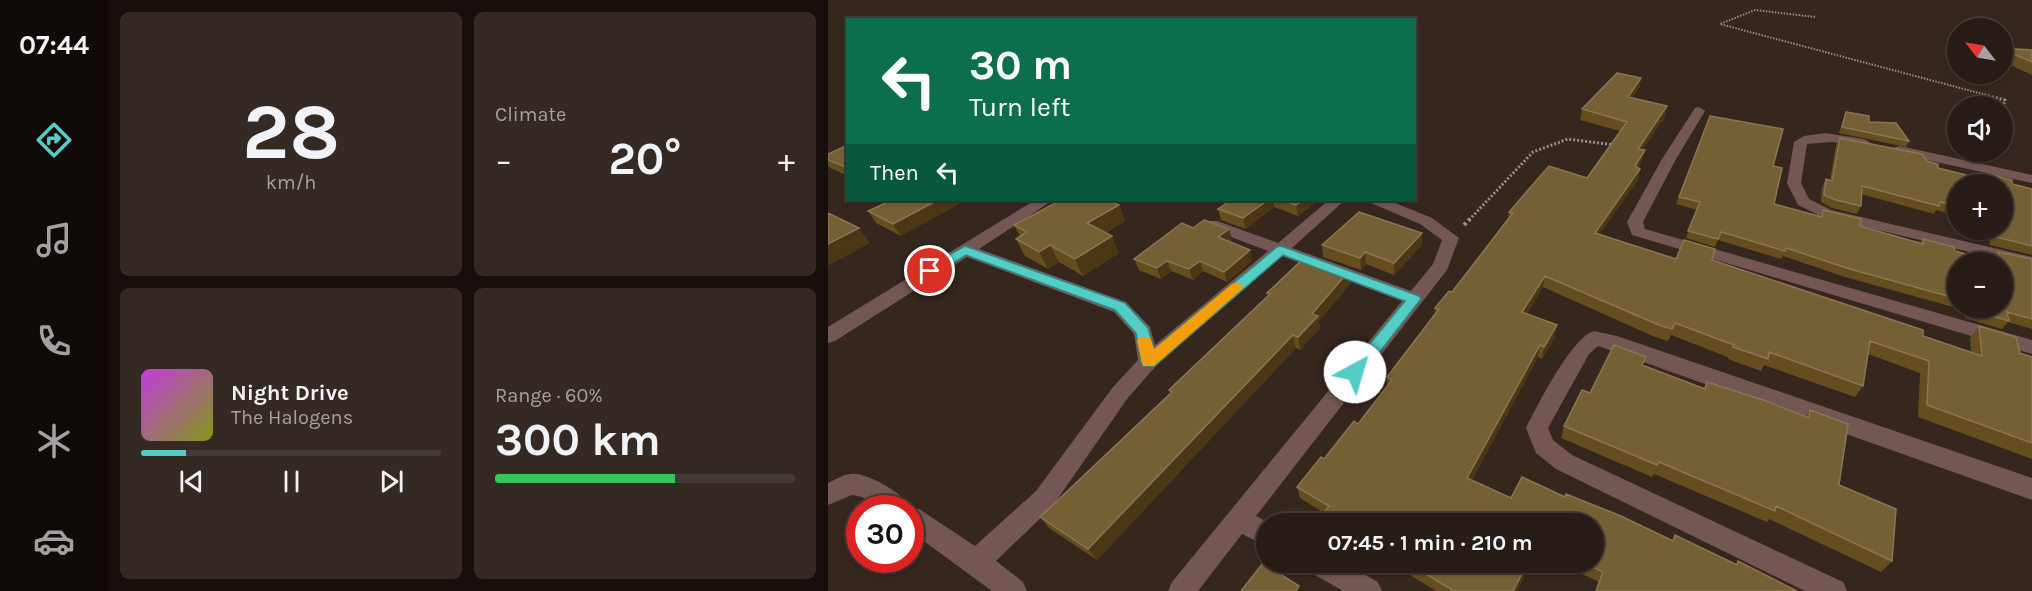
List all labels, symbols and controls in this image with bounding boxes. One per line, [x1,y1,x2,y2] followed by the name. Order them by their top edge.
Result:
[1947,18,2013,84] north arrow
[1947,18,2013,318] map controls
[19,29,89,61] text: 07:44
[969,40,1072,90] text: 30 m
[870,42,948,120] icon: left
[242,86,340,178] text: 28
[969,91,1070,123] text: Turn left
[1947,96,2013,162] button: sound
[495,103,566,126] text: Climate
[33,119,75,161] icon: directions
[608,133,682,185] text: 20°
[495,141,512,179] text: −
[778,141,795,179] text: +
[931,156,964,189] icon: left
[870,160,919,186] text: Then
[266,171,316,194] text: km/h
[1947,174,2013,240] button: +
[33,219,75,261] icon: music
[904,245,955,296] pin
[1947,252,2013,318] button: −
[913,254,946,287] icon: arrive
[33,320,75,362] icon: phone
[1323,340,1387,404] position arrow
[231,380,349,406] text: Night Drive
[495,384,603,407] text: Range · 60%
[231,406,353,429] text: The Halogens
[495,414,661,466] text: 300 km
[33,420,75,462] icon: climate
[175,465,208,498] icon: previous
[275,465,308,498] icon: pause
[375,465,408,498] icon: next
[846,495,924,573] speed limit sign: 30
[33,520,75,562] icon: car
[1327,530,1533,556] text: 07:45 · 1 min · 210 m

